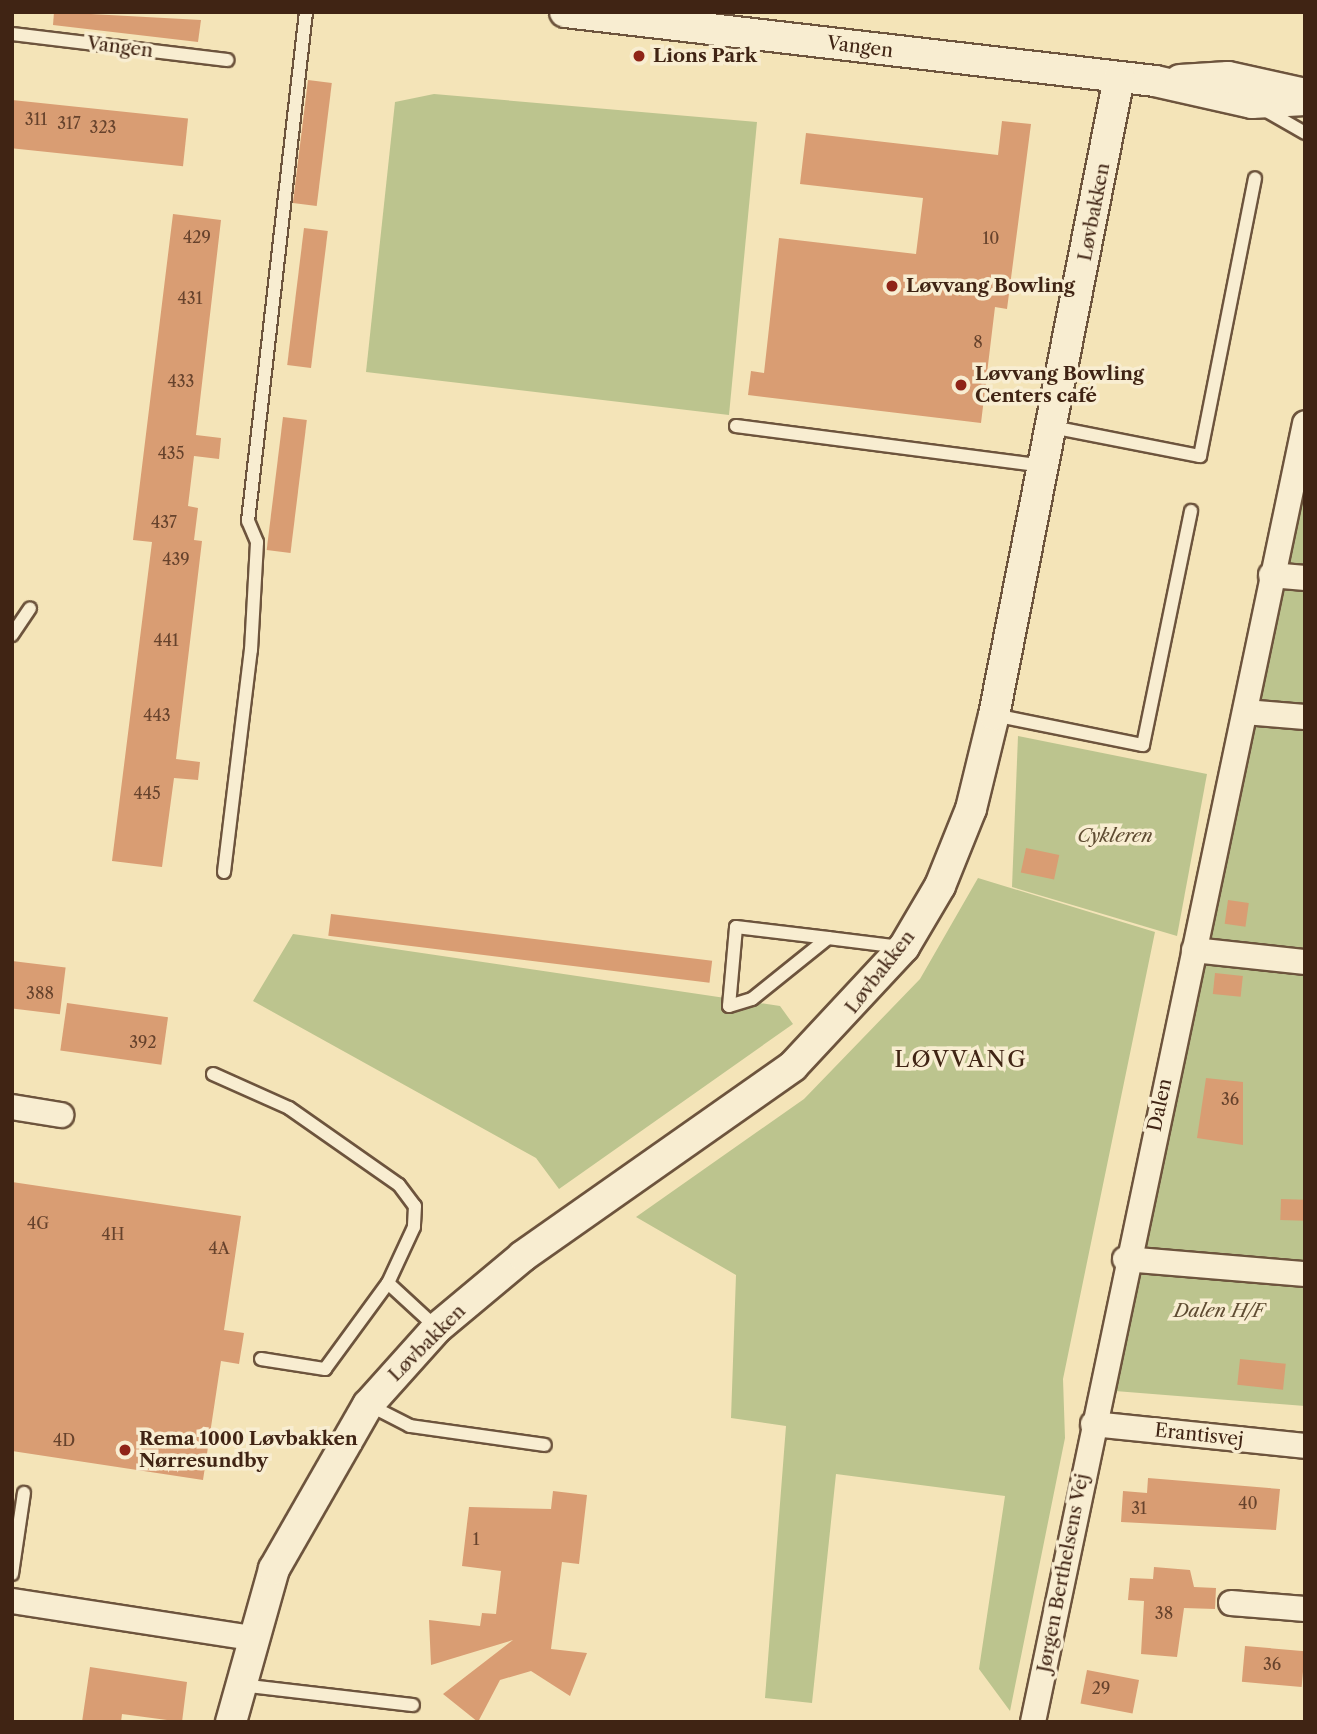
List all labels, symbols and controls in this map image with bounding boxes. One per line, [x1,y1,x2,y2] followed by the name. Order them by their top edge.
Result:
[86,32,154,62] street label: Vangen
[826,32,894,62] street label: Vangen
[653,45,757,67] place label: Lions Park
[631,48,647,64] marker: Lions Park
[25,109,47,129] house number: 311
[57,113,81,133] house number: 317
[90,117,116,137] house number: 323
[1073,161,1115,263] street label: Løvbakken
[183,227,211,247] house number: 429
[983,228,999,248] house number: 10
[906,275,1075,297] place label: Løvvang Bowling
[884,278,900,294] marker: Løvvang Bowling
[178,288,202,308] house number: 431
[973,332,983,352] house number: 8
[975,363,1144,407] place label: Løvvang Bowling Centers café
[168,371,194,391] house number: 433
[953,377,969,393] marker: Løvvang Bowling Centers café
[158,443,184,463] house number: 435
[151,512,177,532] house number: 437
[162,549,190,569] house number: 439
[153,630,179,650] house number: 441
[143,705,171,725] house number: 443
[133,783,161,803] house number: 445
[1077,825,1153,847] park label: Cykleren
[840,926,920,1018] street label: Løvbakken
[26,983,54,1003] house number: 388
[129,1032,157,1052] house number: 392
[895,1045,1027,1073] district label: LØVVANG
[1143,1076,1177,1134] street label: Dalen
[1221,1089,1239,1109] house number: 36
[27,1213,49,1233] house number: 4G
[102,1224,124,1244] house number: 4H
[208,1238,230,1258] house number: 4A
[384,1300,470,1386] street label: Løvbakken
[1174,1300,1264,1322] park label: Dalen H/F
[1153,1419,1245,1451] street label: Erantisvej
[139,1428,358,1472] place label: Rema 1000 Løvbakken Nørresundby
[53,1430,75,1450] house number: 4D
[117,1442,133,1458] marker: Rema 1000 Løvbakken Nørresundby
[1032,1471,1094,1675] street label: Jørgen Berthelsens Vej
[1238,1493,1258,1513] house number: 40
[1131,1498,1147,1518] house number: 31
[473,1529,479,1549] house number: 1
[1155,1603,1173,1623] house number: 38
[1263,1654,1281,1674] house number: 36
[1092,1678,1110,1698] house number: 29

